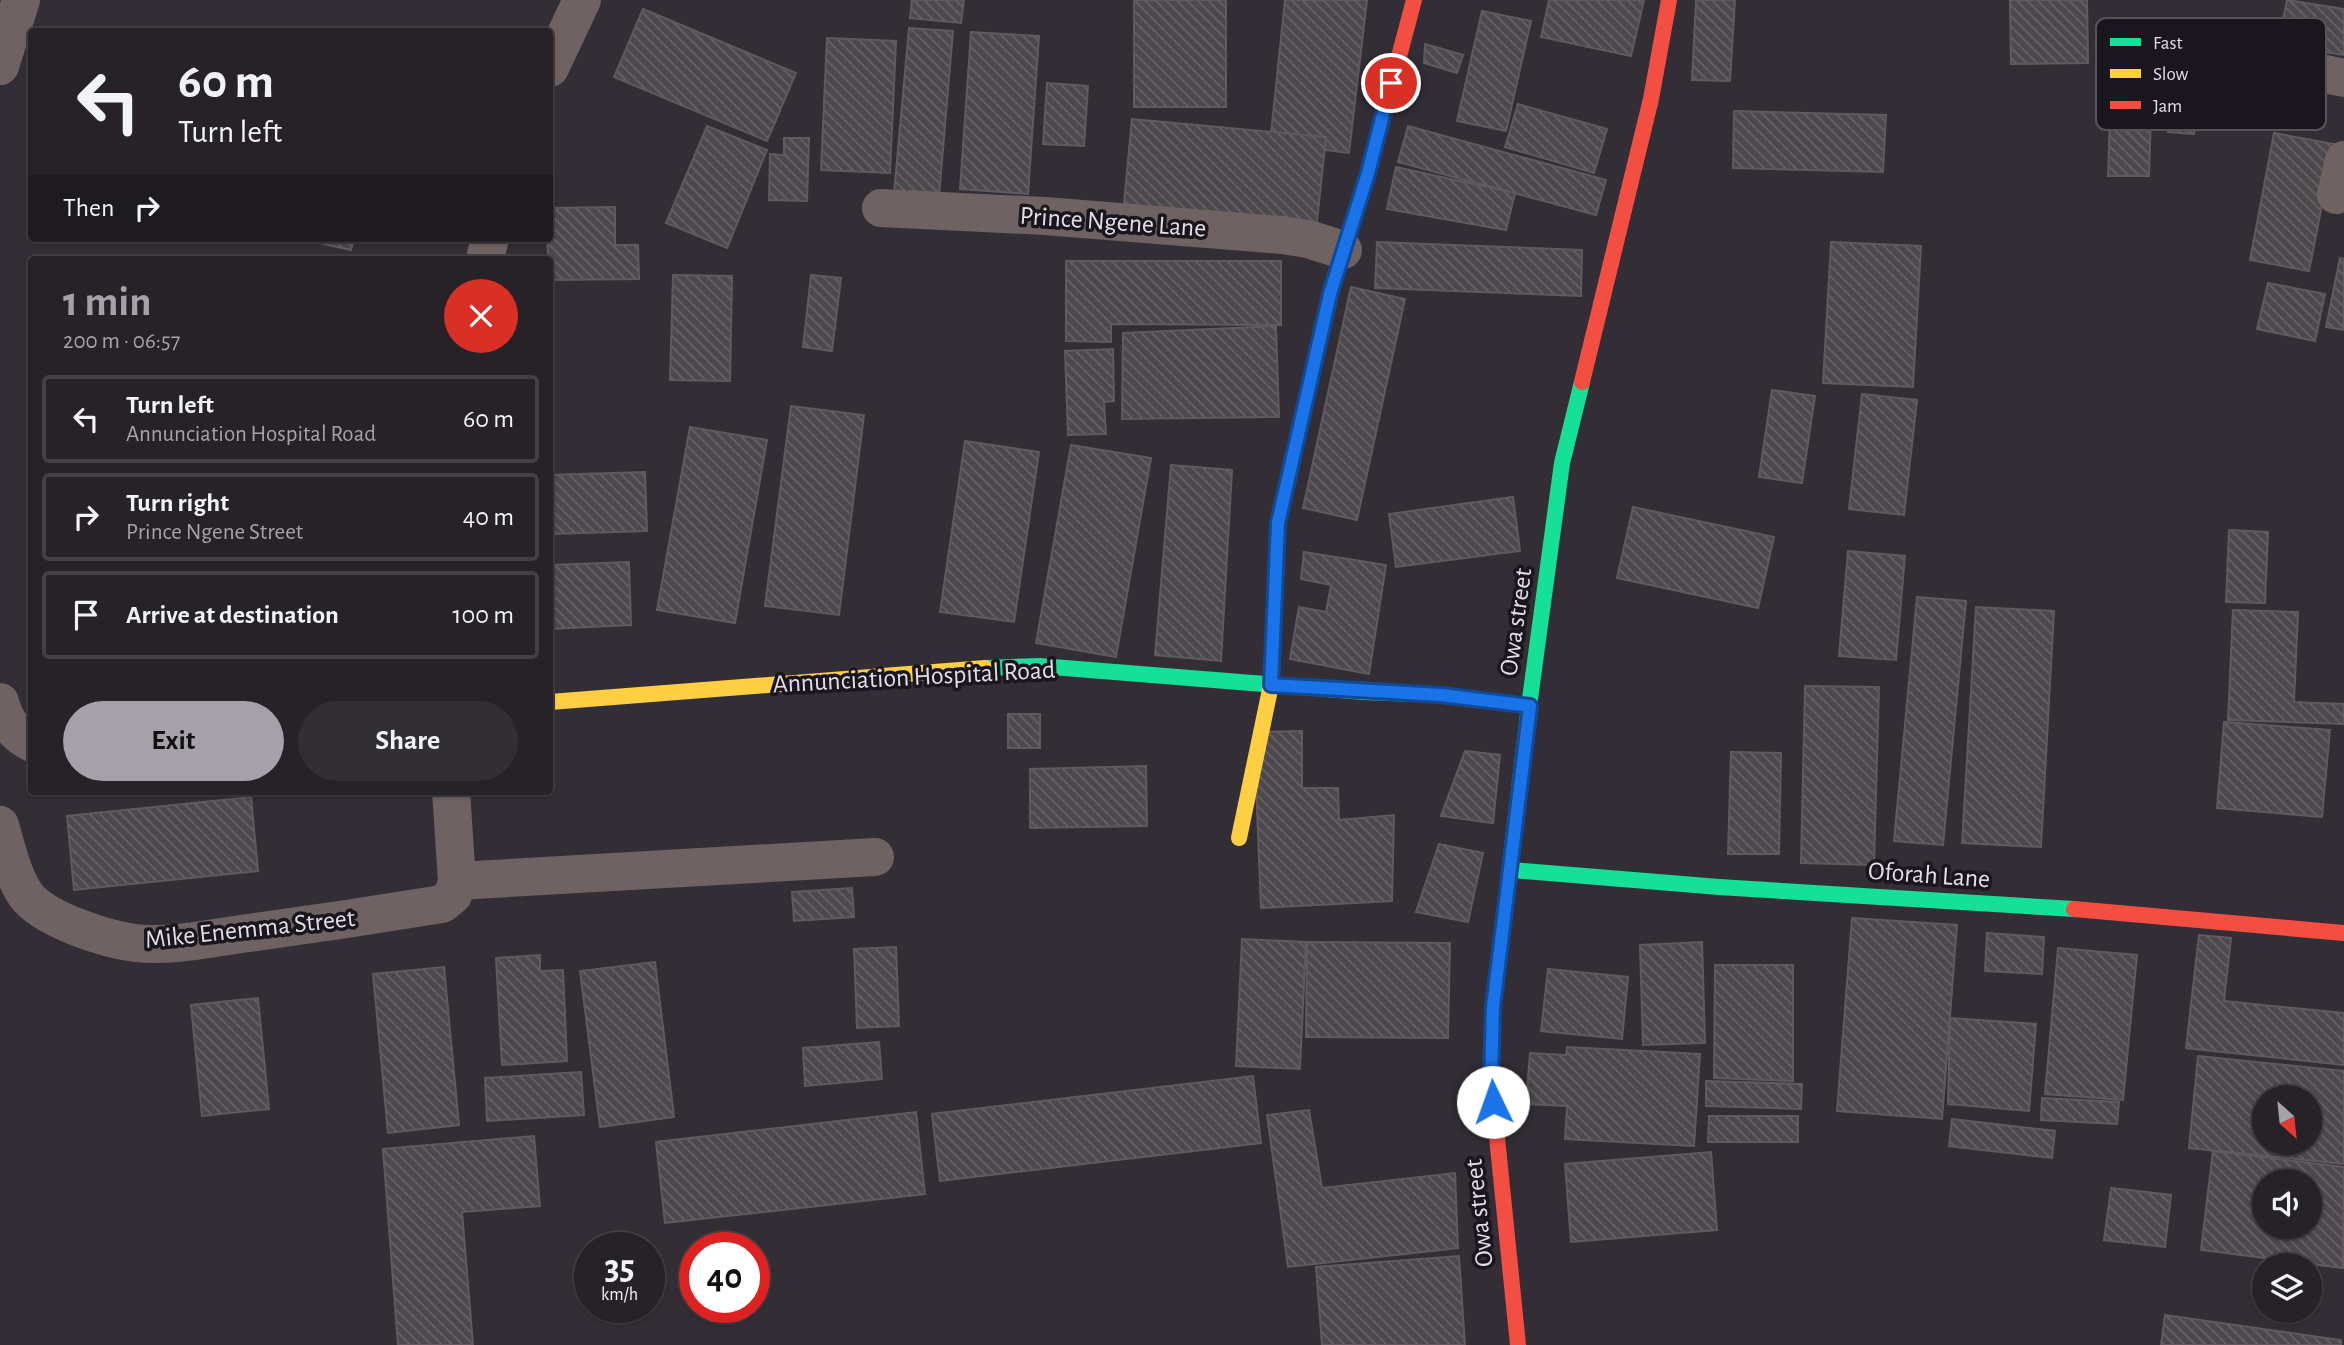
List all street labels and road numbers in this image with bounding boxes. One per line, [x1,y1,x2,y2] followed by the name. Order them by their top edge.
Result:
[1019,203,1207,241] street label: Prince Ngene Lane
[1496,566,1536,678] street label: Owa street
[772,657,1056,697] street label: Annunciation Hospital Road
[1867,858,1991,892] street label: Oforah Lane
[144,905,356,953] street label: Mike Enemma Street
[1460,1158,1498,1268] street label: Owa street

